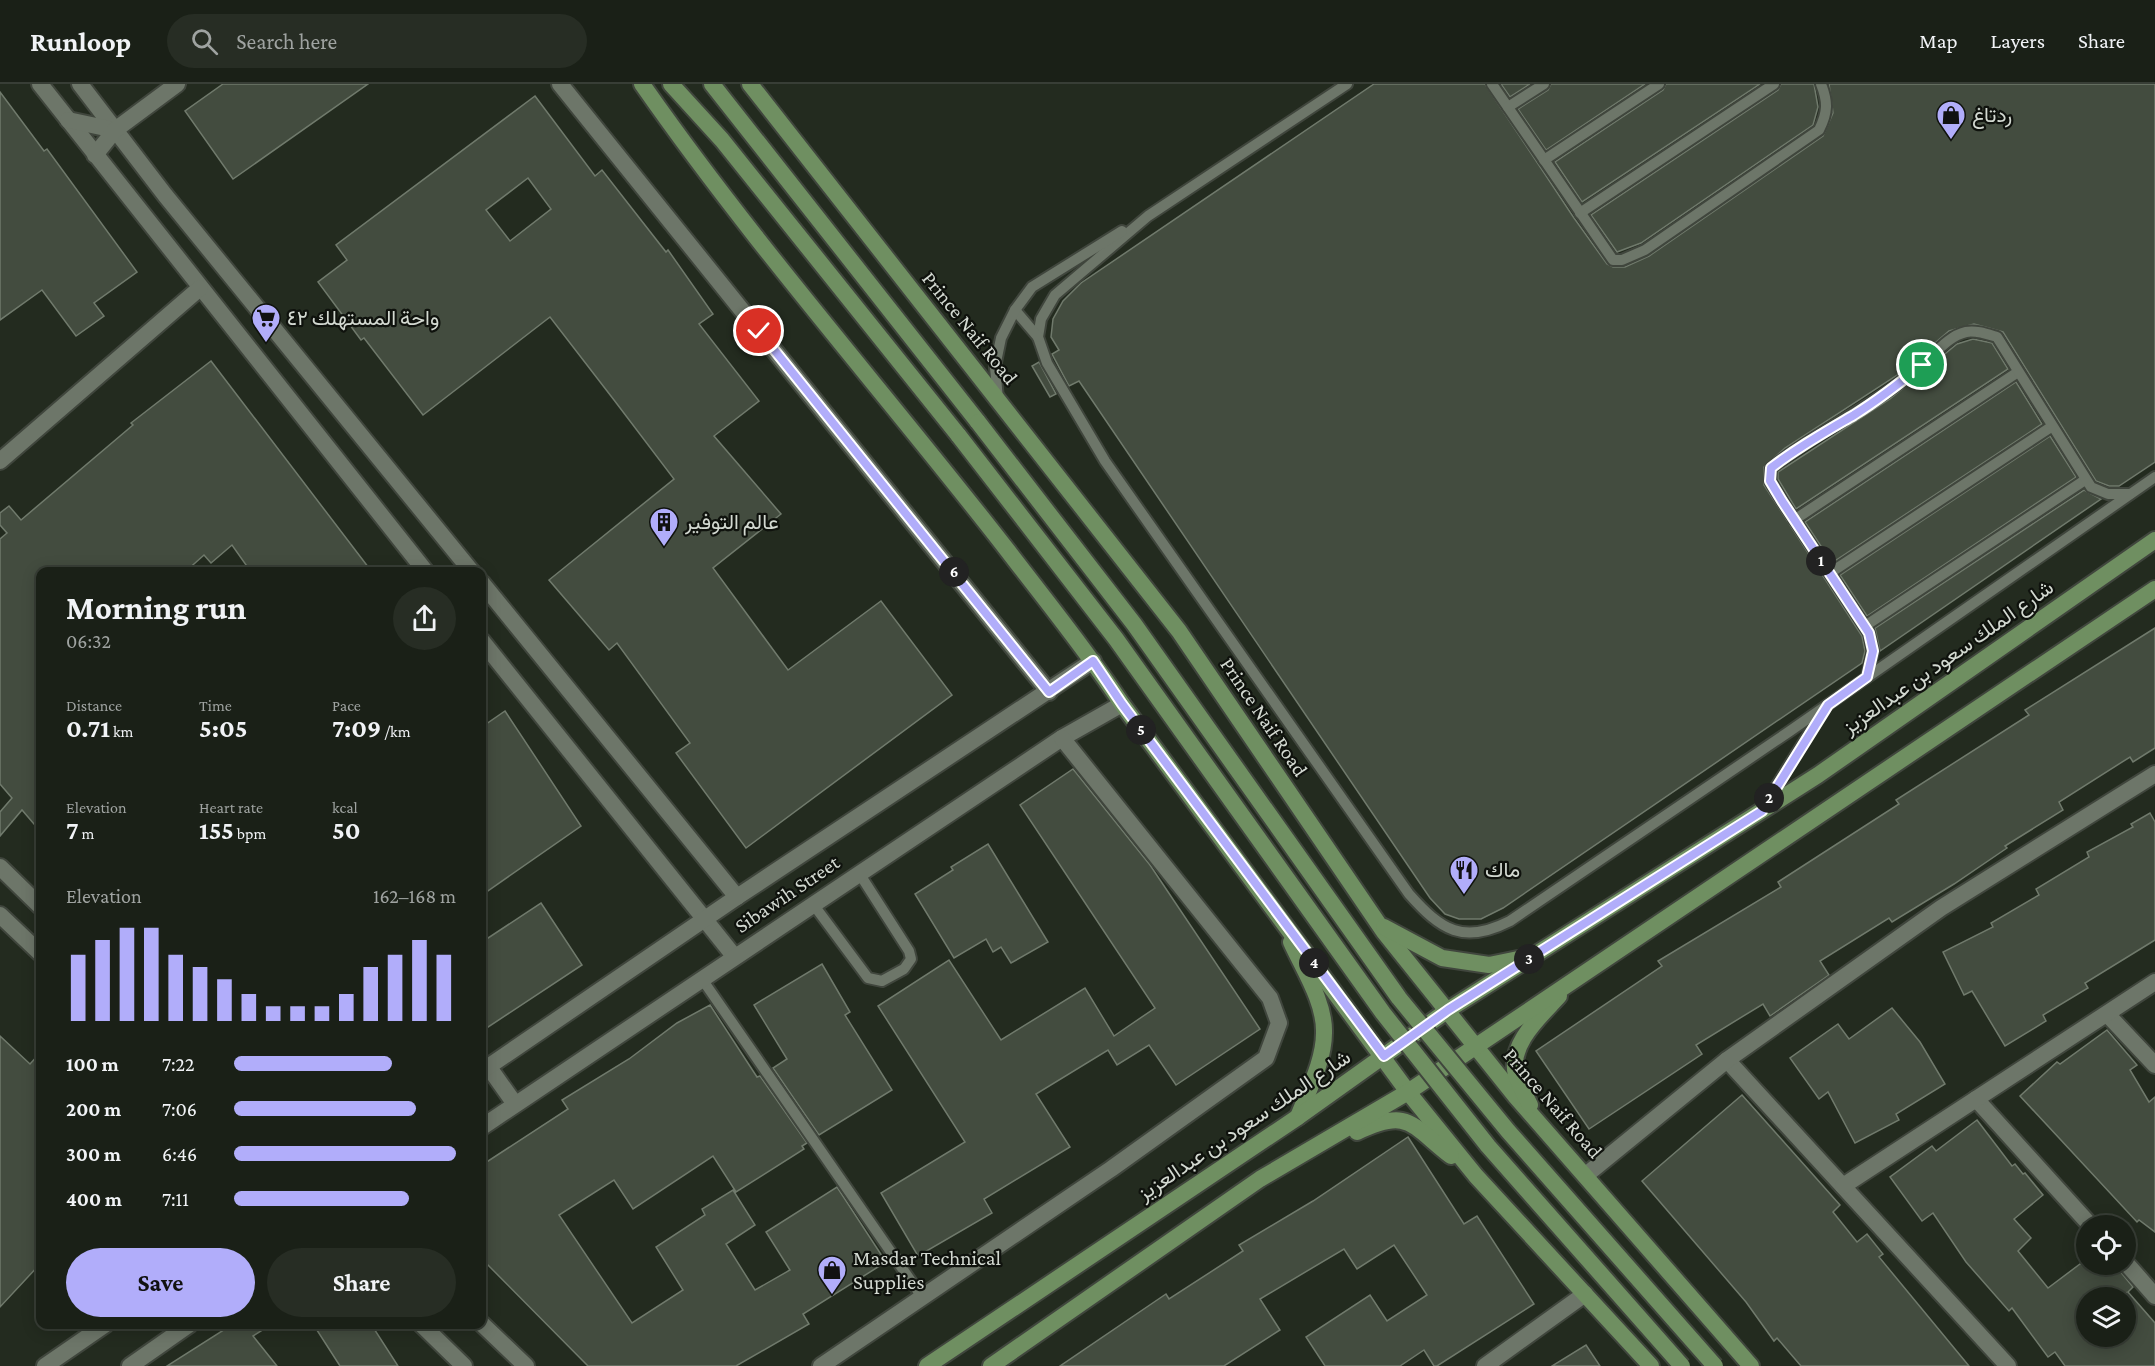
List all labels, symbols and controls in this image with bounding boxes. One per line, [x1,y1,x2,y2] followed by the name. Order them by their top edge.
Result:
[167,14,587,68] search box
[188,25,221,58] icon: search
[30,26,131,57] text: Runloop
[236,29,337,54] text: Search here
[1919,29,1958,53] text: Map
[1991,29,2045,53] text: Layers
[2078,29,2125,53] text: Share
[1935,99,1967,141] shop icon: ردتاغ
[1972,103,2012,129] place label: ردتاغ
[917,267,1023,389] street label: Prince Naif Road
[250,302,282,344] supermarket icon: واحة المستهلك ٤٢
[733,305,784,356] pin
[287,306,439,331] place label: واحة المستهلك ٤٢
[742,314,775,347] icon: check
[1896,339,1947,390] pin
[1905,348,1938,381] icon: arrive
[648,506,680,548] building icon: عالم التوفير
[684,510,779,536] place label: عالم التوفير
[1806,546,1836,576] pin: 1
[1818,552,1824,569] text: 1
[939,557,969,587] pin: 6
[950,563,958,580] text: 6
[1837,575,2059,741] street label: شارع الملك سعود بن عبدالعزيز
[393,587,456,650] button: share
[66,589,247,626] text: Morning run
[66,630,111,652] text: 06:32
[1215,653,1313,781] street label: Prince Naif Road
[66,697,122,714] text: Distance
[199,697,232,714] text: Time
[332,697,361,714] text: Pace
[66,714,110,743] text: 0.71
[199,714,248,743] text: 5:05
[332,714,381,743] text: 7:09
[1126,715,1156,745] pin: 5
[1137,721,1145,738] text: 5
[110,723,133,740] text: km
[381,723,411,740] text: /km
[1754,783,1784,813] pin: 2
[1765,789,1773,806] text: 2
[66,799,127,816] text: Elevation
[199,799,263,816] text: Heart rate
[332,799,358,816] text: kcal
[66,816,79,845] text: 7
[199,816,234,845] text: 155
[332,816,361,845] text: 50
[79,825,94,842] text: m
[234,825,266,842] text: bpm
[730,850,845,938] street label: Sibawih Street
[1448,854,1480,896] restaurant icon: ماك
[1485,858,1520,882] place label: ماك
[66,885,142,907] text: Elevation
[373,885,456,907] text: 162–168 m
[1514,944,1544,974] pin: 3
[1299,948,1329,978] pin: 4
[1525,950,1533,967] text: 3
[1310,954,1318,971] text: 4
[1499,1043,1607,1163] street label: Prince Naif Road
[1132,1045,1356,1208] street label: شارع الملك سعود بن عبدالعزيز
[66,1053,119,1075] text: 100 m
[162,1053,194,1075] text: 7:22
[66,1098,121,1120] text: 200 m
[162,1098,197,1120] text: 7:06
[66,1143,121,1165] text: 300 m
[162,1143,197,1165] text: 6:46
[66,1188,122,1210] text: 400 m
[162,1188,189,1210] text: 7:11
[2076,1215,2136,1347] map controls
[2076,1215,2136,1275] button: locate
[853,1246,1001,1294] place label: Masdar Technical Supplies
[66,1248,255,1317] button: Save
[267,1248,456,1317] button: Share
[816,1254,848,1296] shop icon: Masdar Technical Supplies
[2076,1287,2136,1347] button: layers

